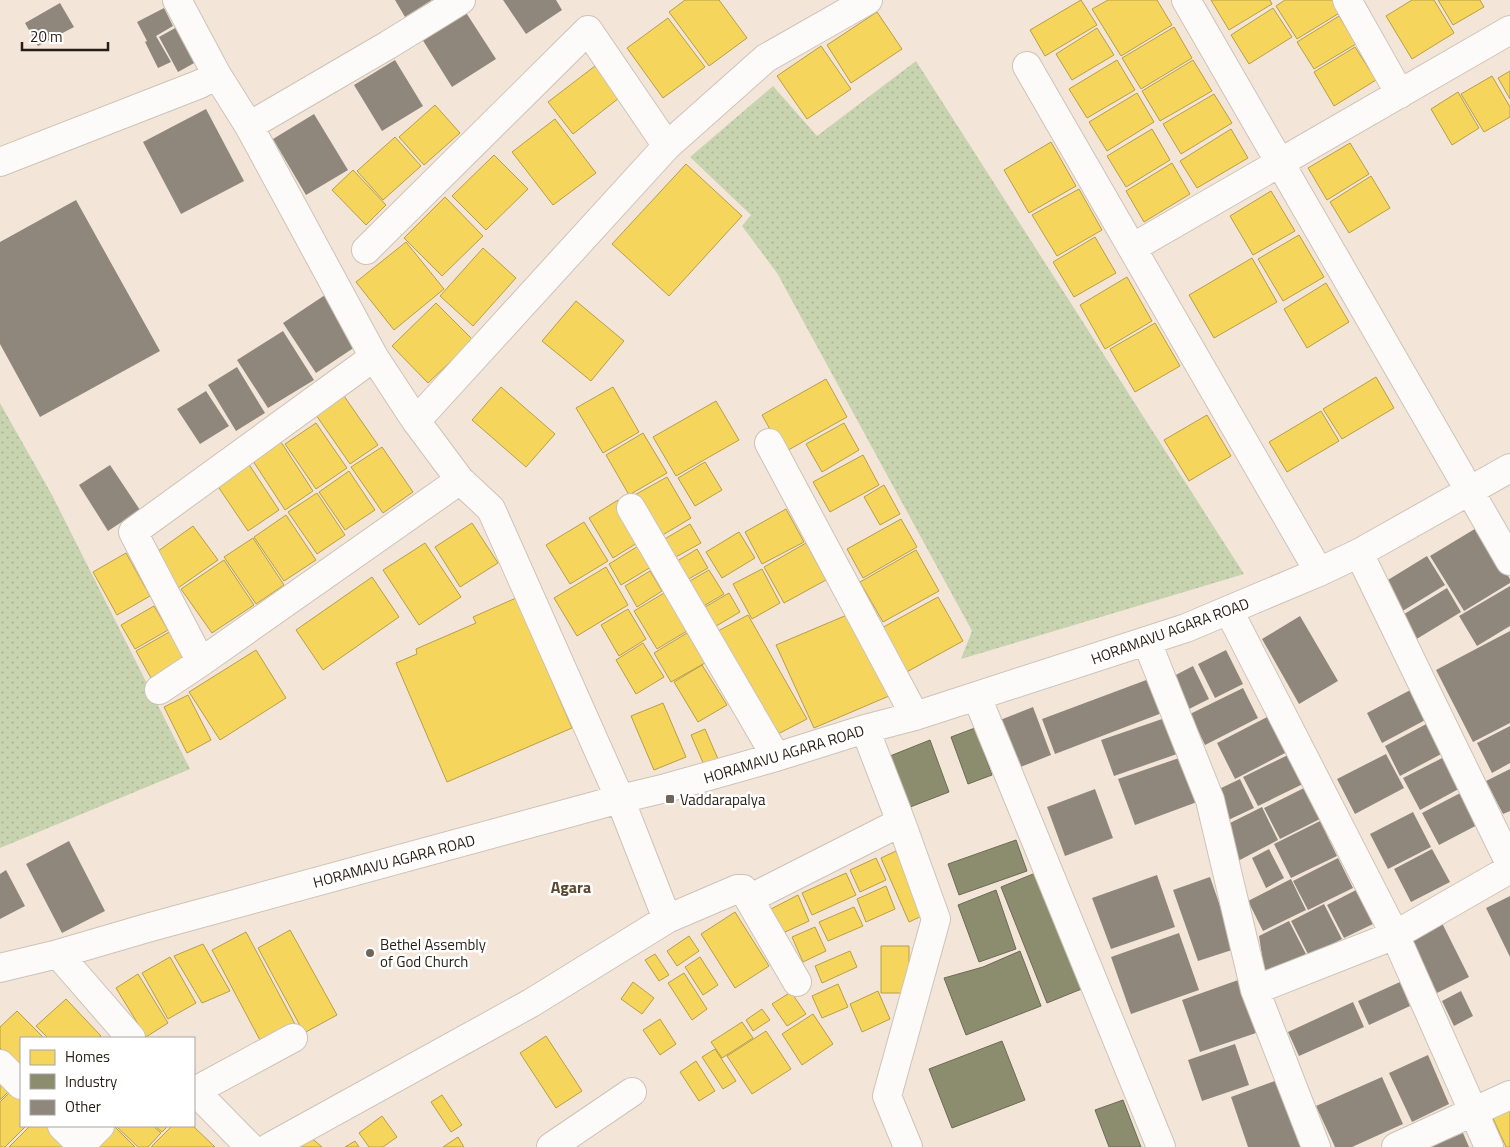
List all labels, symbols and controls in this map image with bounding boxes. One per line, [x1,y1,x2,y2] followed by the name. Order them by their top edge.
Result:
[22,20,109,52] scale bar
[30,25,63,48] text: 20 m
[1088,592,1252,670] street label: HORAMAVU AGARA ROAD
[701,719,867,789] street label: HORAMAVU AGARA ROAD
[680,788,766,811] place label: Vaddarapalya
[664,793,676,805] marker: Vaddarapalya
[310,828,478,894] street label: HORAMAVU AGARA ROAD
[551,875,591,899] district label: Agara
[380,933,486,973] place label: Bethel Assembly of God Church
[364,947,376,959] marker: Bethel Assembly of God Church
[20,1037,195,1127] legend
[65,1045,110,1068] text: Homes
[65,1070,117,1093] text: Industry
[65,1095,101,1118] text: Other

